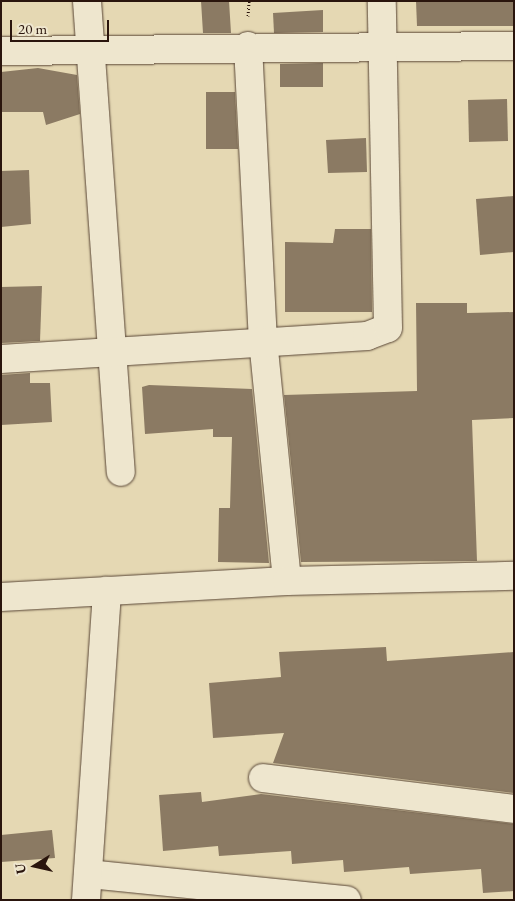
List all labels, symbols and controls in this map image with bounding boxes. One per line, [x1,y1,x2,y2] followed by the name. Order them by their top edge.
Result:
[12,10,111,42] scale bar
[18,19,47,38] text: 20 m
[10,841,60,891] north arrow
[10,862,30,875] text: U

